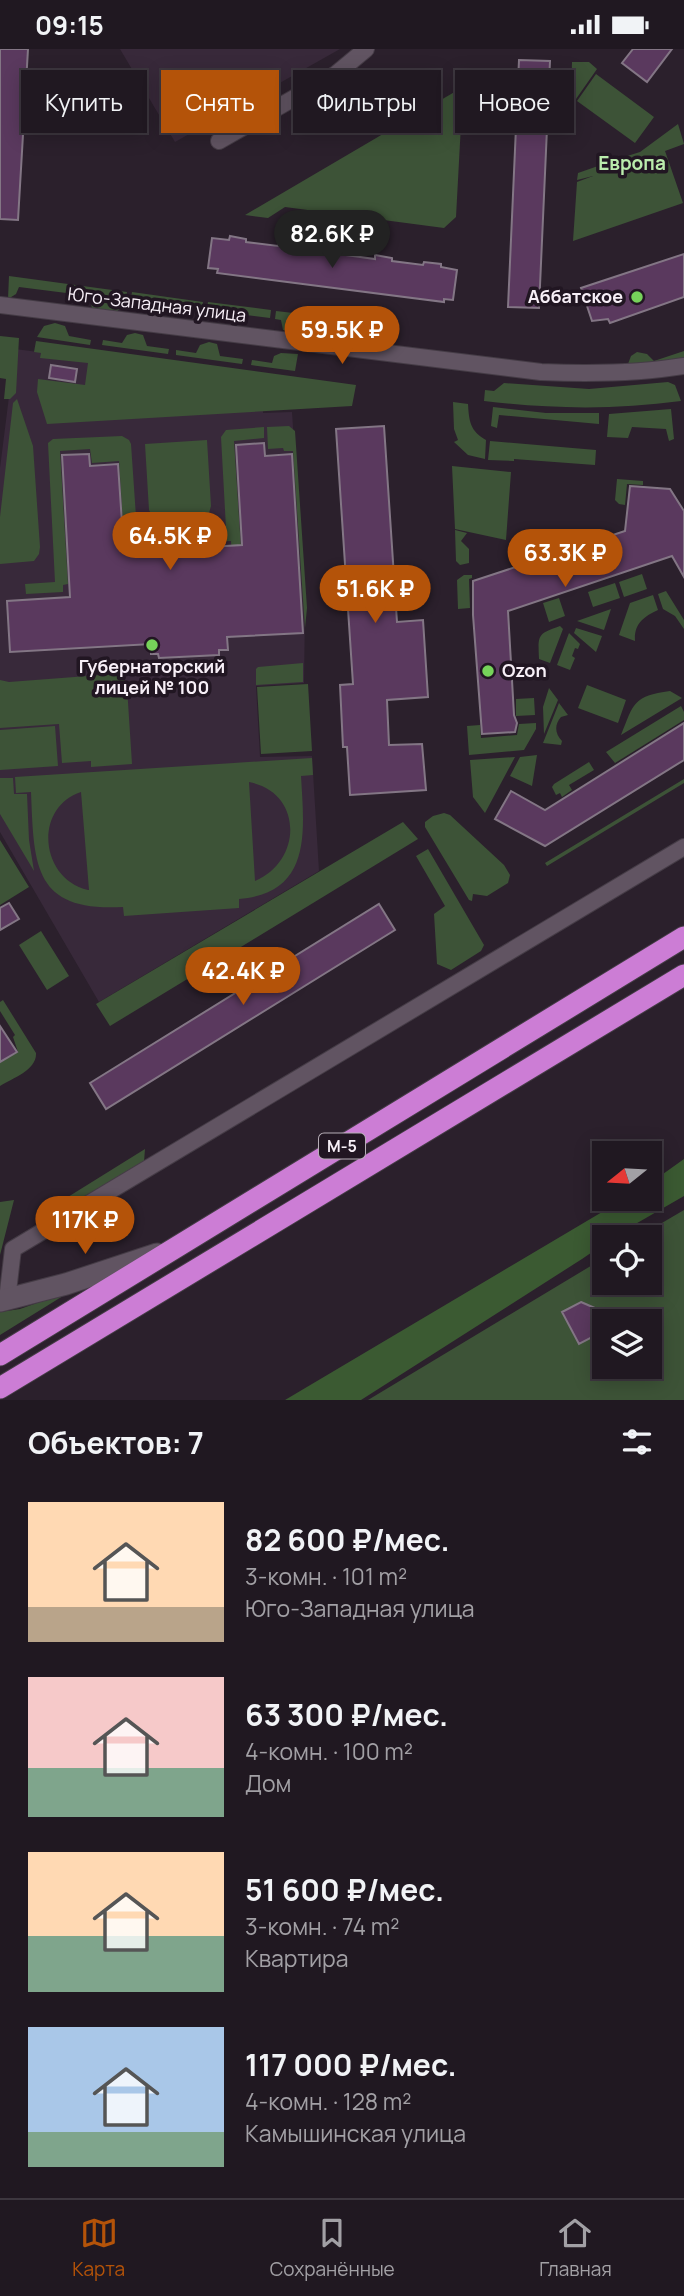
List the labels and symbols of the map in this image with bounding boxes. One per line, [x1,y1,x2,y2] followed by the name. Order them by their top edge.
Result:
[598,150,666,176] district label: Европа
[267,211,397,270] pin: 82.6K ₽
[66,281,248,327] street label: Юго-Западная улица
[528,284,623,308] place label: Аббатское
[629,289,645,305] marker: Аббатское
[277,307,407,366] pin: 59.5K ₽
[105,512,235,572] pin: 64.5K ₽
[500,529,630,589] pin: 63.3K ₽
[310,565,440,625] pin: 51.6K ₽
[144,637,160,653] marker: Губернаторский лицей № 100
[79,654,225,699] place label: Губернаторский лицей № 100
[502,658,547,682] place label: Ozon
[480,663,496,679] marker: Ozon
[178,947,308,1007] pin: 42.4K ₽
[319,1133,365,1159] road number: М-5
[592,1141,662,1211] north arrow
[28,1197,142,1256] pin: 117K ₽

